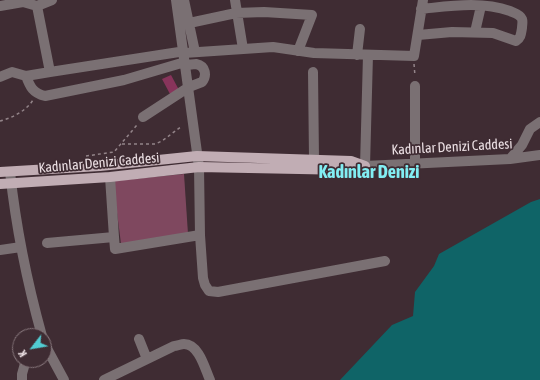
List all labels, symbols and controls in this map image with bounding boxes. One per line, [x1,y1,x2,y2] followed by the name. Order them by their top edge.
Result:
[391,135,513,159] street label: Kadınlar Denizi Caddesi
[38,149,160,177] street label: Kadınlar Denizi Caddesi
[319,161,419,183] district label: Kadınlar Denizi
[12,328,52,368] north arrow
[16,348,29,359] text: K

